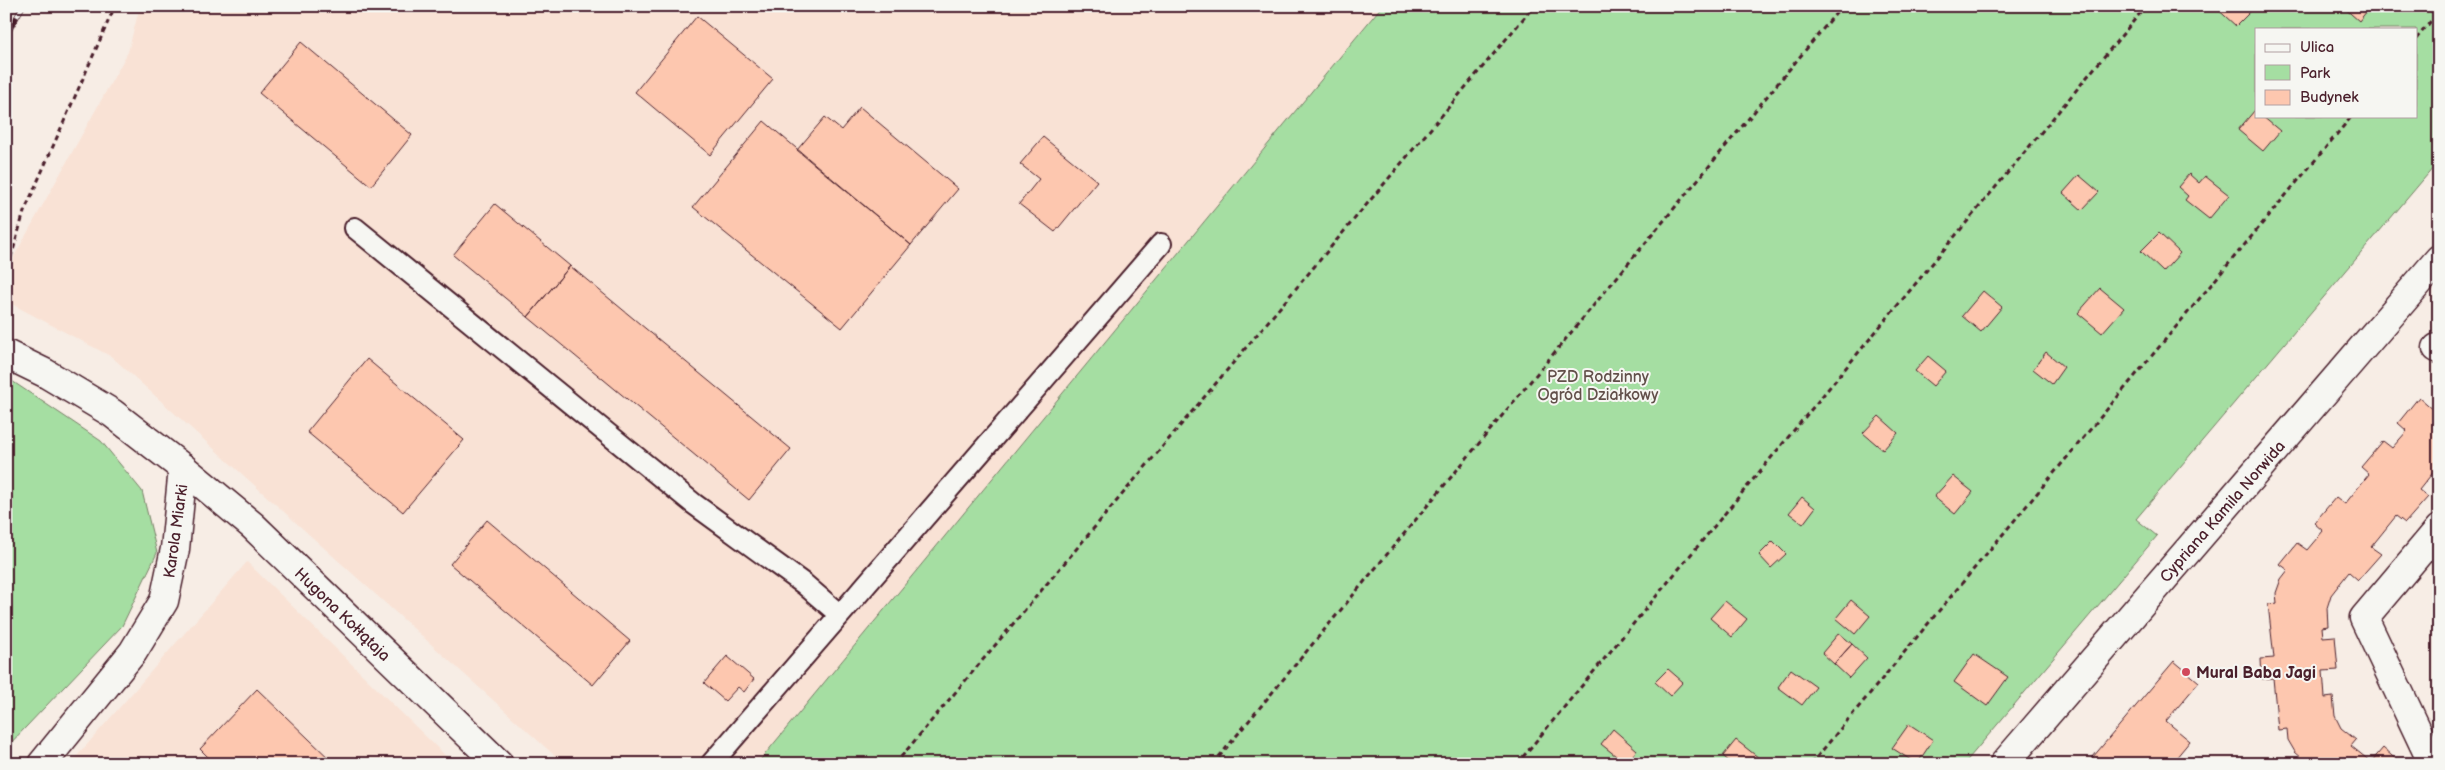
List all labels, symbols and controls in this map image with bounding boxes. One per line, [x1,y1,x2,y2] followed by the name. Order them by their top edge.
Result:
[2255,28,2418,118] legend
[2300,38,2334,57] text: Ulica
[2300,64,2331,83] text: Park
[2300,88,2359,107] text: Budynek
[1537,368,1659,405] park label: PZD Rodzinny Ogród Działkowy
[2156,437,2290,587] street label: Cypriana Kamila Norwida
[160,483,192,579] street label: Karola Miarki
[290,565,394,666] street label: Hugona Kołłątaja
[2196,664,2316,683] place label: Mural Baba Jagi
[2180,666,2192,678] marker: Mural Baba Jagi

